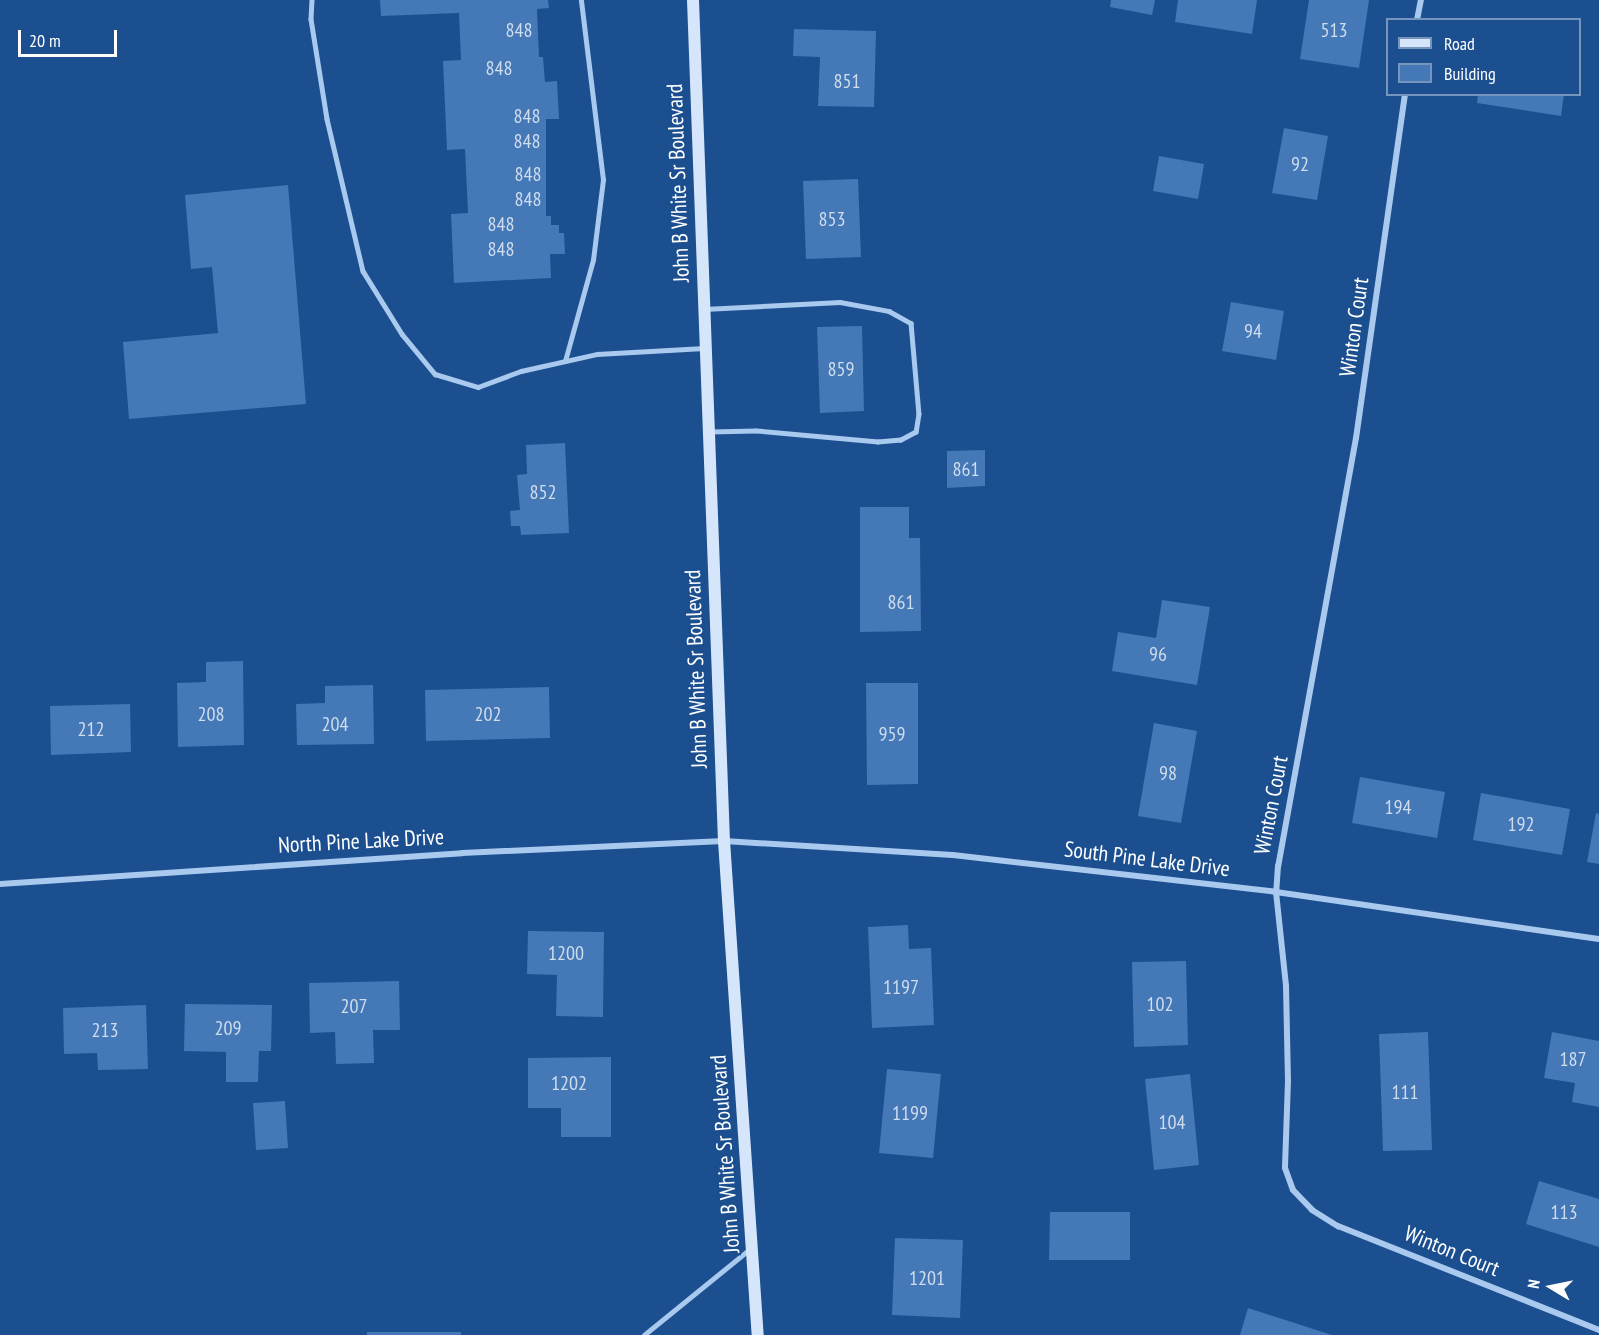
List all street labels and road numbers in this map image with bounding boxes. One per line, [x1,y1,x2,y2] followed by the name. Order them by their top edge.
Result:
[661,83,695,283] street label: John B White Sr Boulevard
[1334,276,1374,378] street label: Winton Court
[679,569,713,769] street label: John B White Sr Boulevard
[1248,753,1294,857] street label: Winton Court
[277,823,445,859] street label: North Pine Lake Drive
[1063,836,1231,882] street label: South Pine Lake Drive
[705,1054,745,1254] street label: John B White Sr Boulevard
[1401,1220,1503,1282] street label: Winton Court

